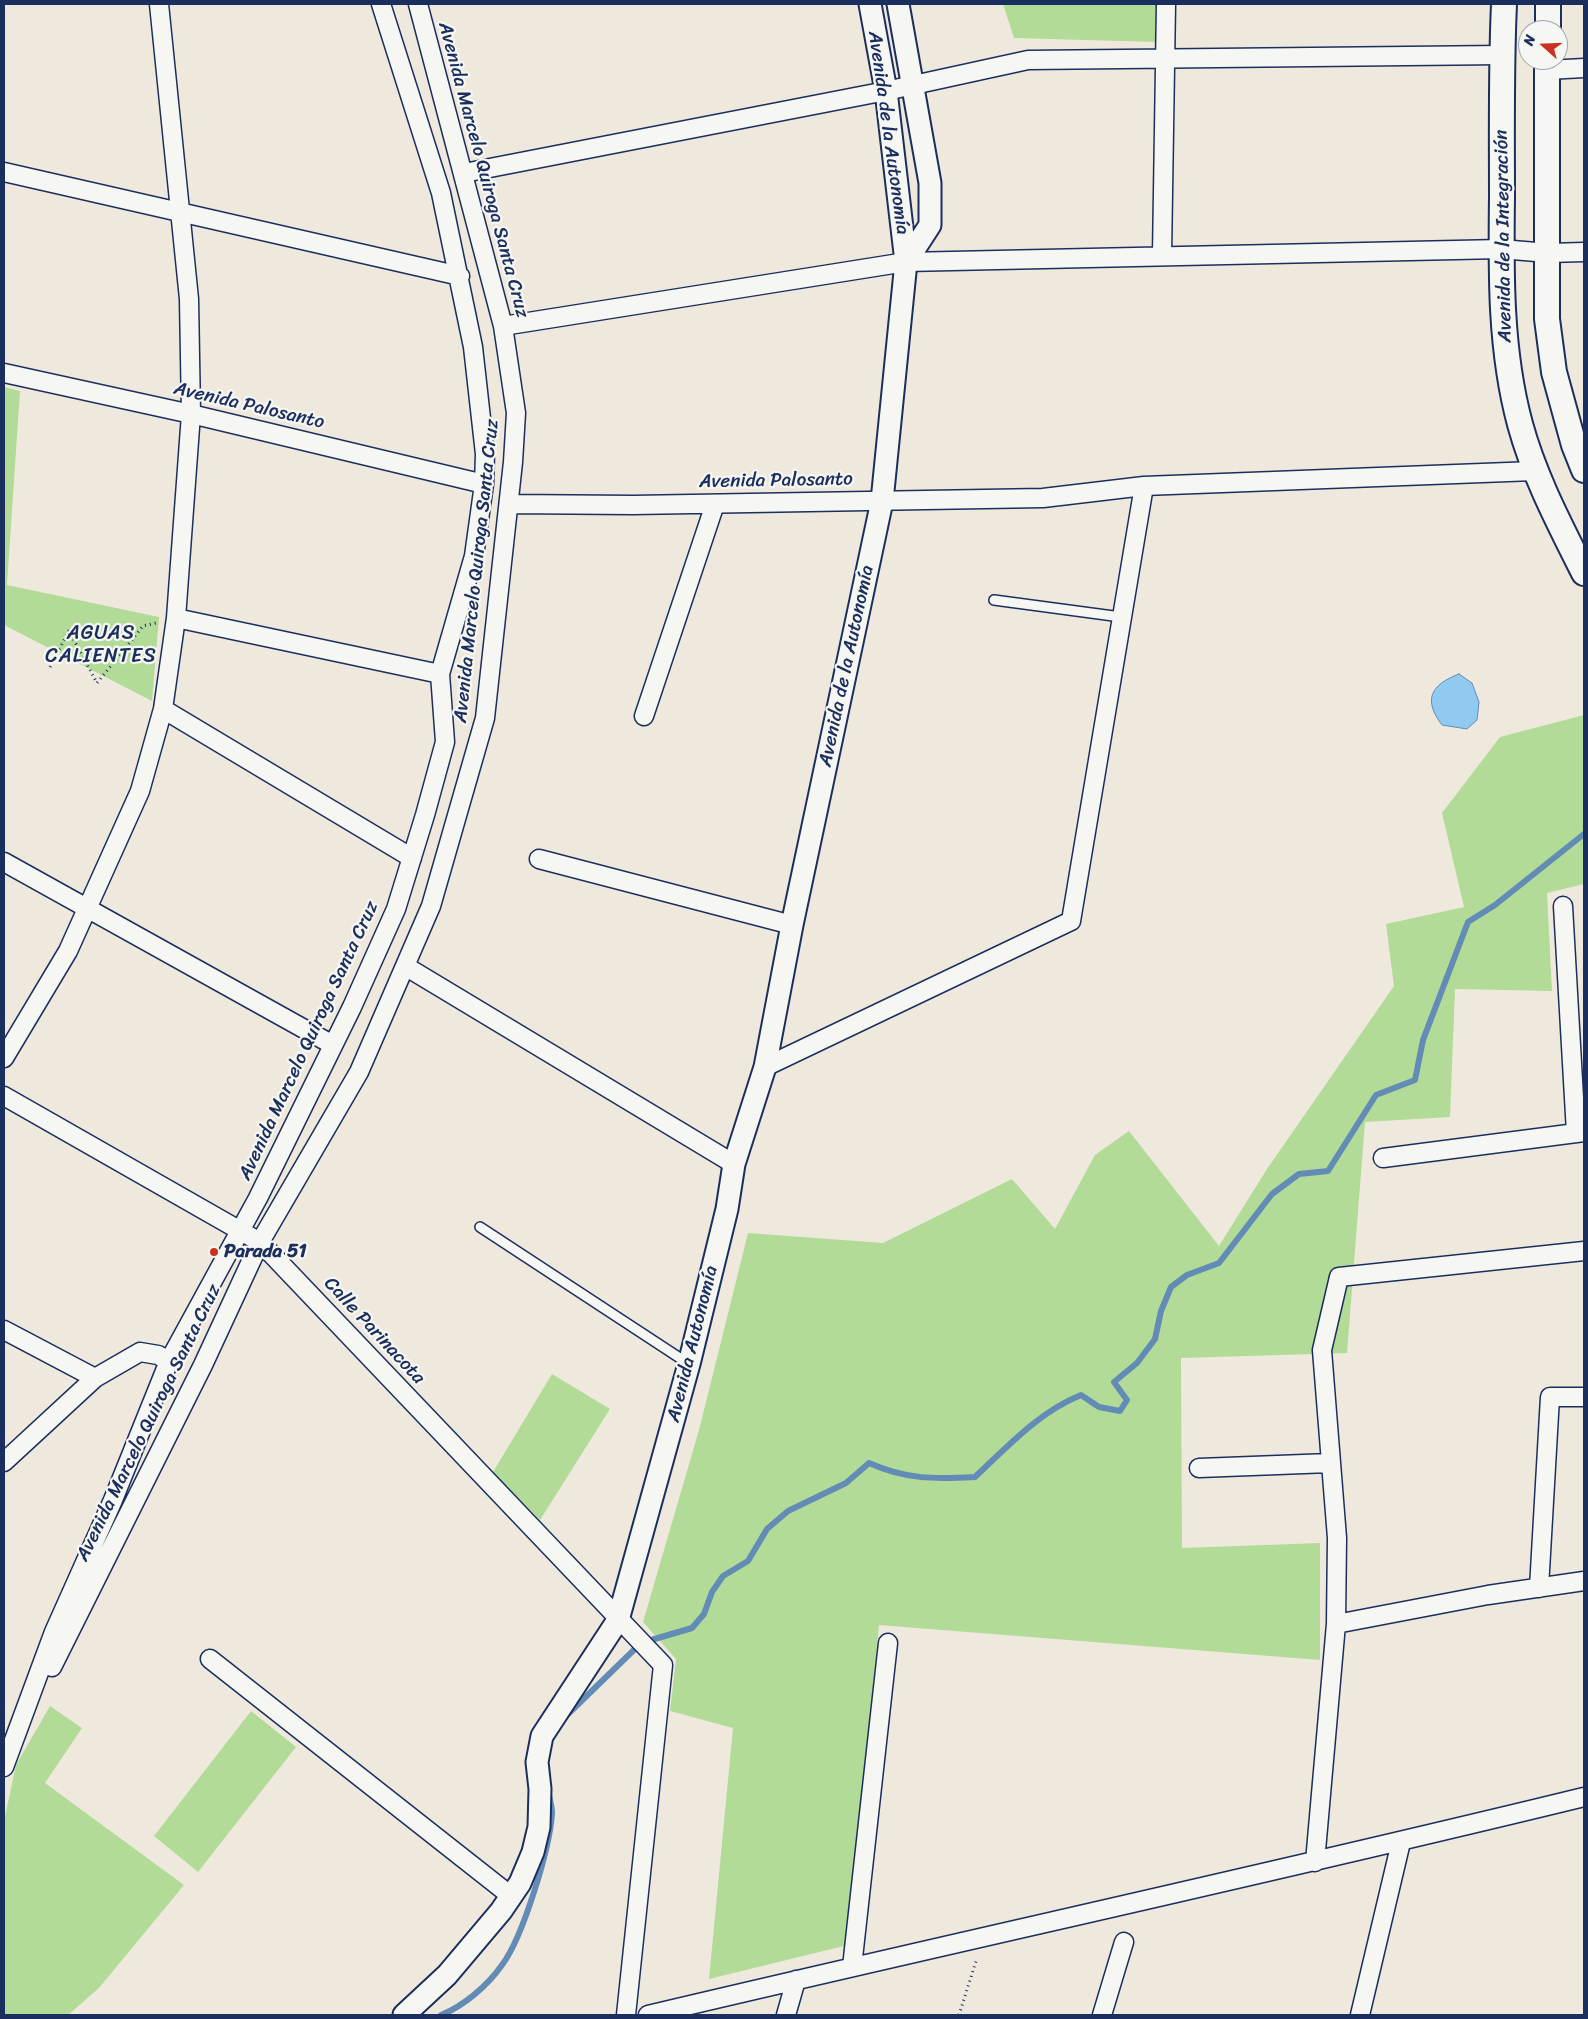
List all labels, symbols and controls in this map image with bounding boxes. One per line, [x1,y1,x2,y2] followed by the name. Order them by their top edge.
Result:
[432,20,534,320] street label: Avenida Marcelo Quiroga Santa Cruz
[1518,20,1568,70] north arrow
[862,30,914,236] street label: Avenida de la Autonomía
[1516,31,1543,49] text: N
[1491,129,1517,343] street label: Avenida de la Integración
[172,378,326,434] street label: Avenida Palosanto
[450,418,504,724] street label: Avenida Marcelo Quiroga Santa Cruz
[699,468,853,494] street label: Avenida Palosanto
[815,563,879,769] street label: Avenida de la Autonomía
[45,622,157,669] district label: AGUAS CALIENTES
[234,898,384,1184] street label: Avenida Marcelo Quiroga Santa Cruz
[224,1241,307,1263] place label: Parada 51
[208,1246,220,1258] marker: Parada 51
[663,1263,723,1425] street label: Avenida Autonomía
[319,1273,429,1389] street label: Calle Parinacota
[72,1281,226,1565] street label: Avenida Marcelo Quiroga Santa Cruz

